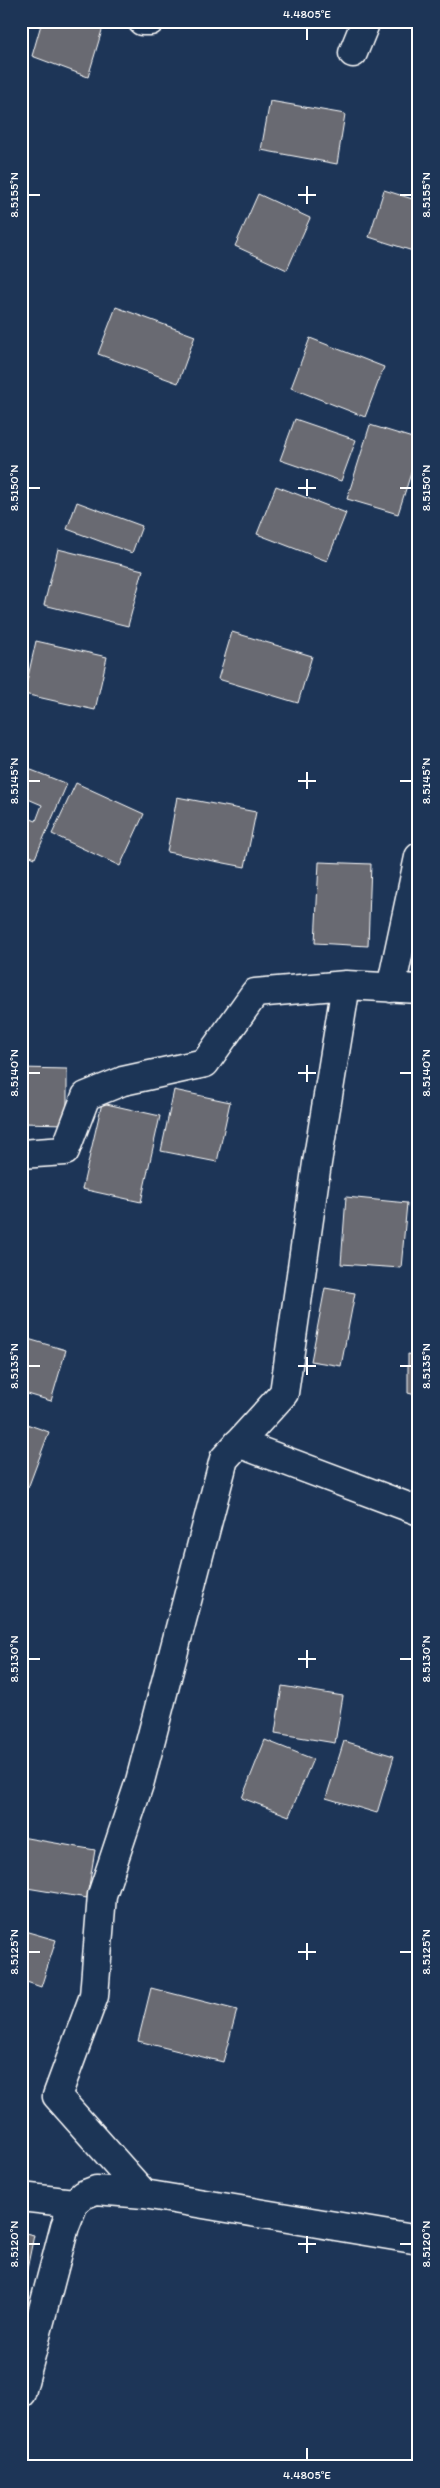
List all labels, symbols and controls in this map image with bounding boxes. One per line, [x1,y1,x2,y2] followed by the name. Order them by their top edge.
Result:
[283,7,331,21] text: 4.4805°E
[7,172,21,218] text: 8.5155°N
[419,172,433,218] text: 8.5155°N
[7,465,21,511] text: 8.5150°N
[419,465,433,511] text: 8.5150°N
[7,758,21,804] text: 8.5145°N
[419,758,433,804] text: 8.5145°N
[7,1049,21,1097] text: 8.5140°N
[419,1049,433,1097] text: 8.5140°N
[7,1343,21,1389] text: 8.5135°N
[419,1343,433,1389] text: 8.5135°N
[7,1636,21,1682] text: 8.5130°N
[419,1636,433,1682] text: 8.5130°N
[7,1929,21,1975] text: 8.5125°N
[419,1929,433,1975] text: 8.5125°N
[7,2221,21,2267] text: 8.5120°N
[419,2221,433,2267] text: 8.5120°N
[283,2468,331,2482] text: 4.4805°E

